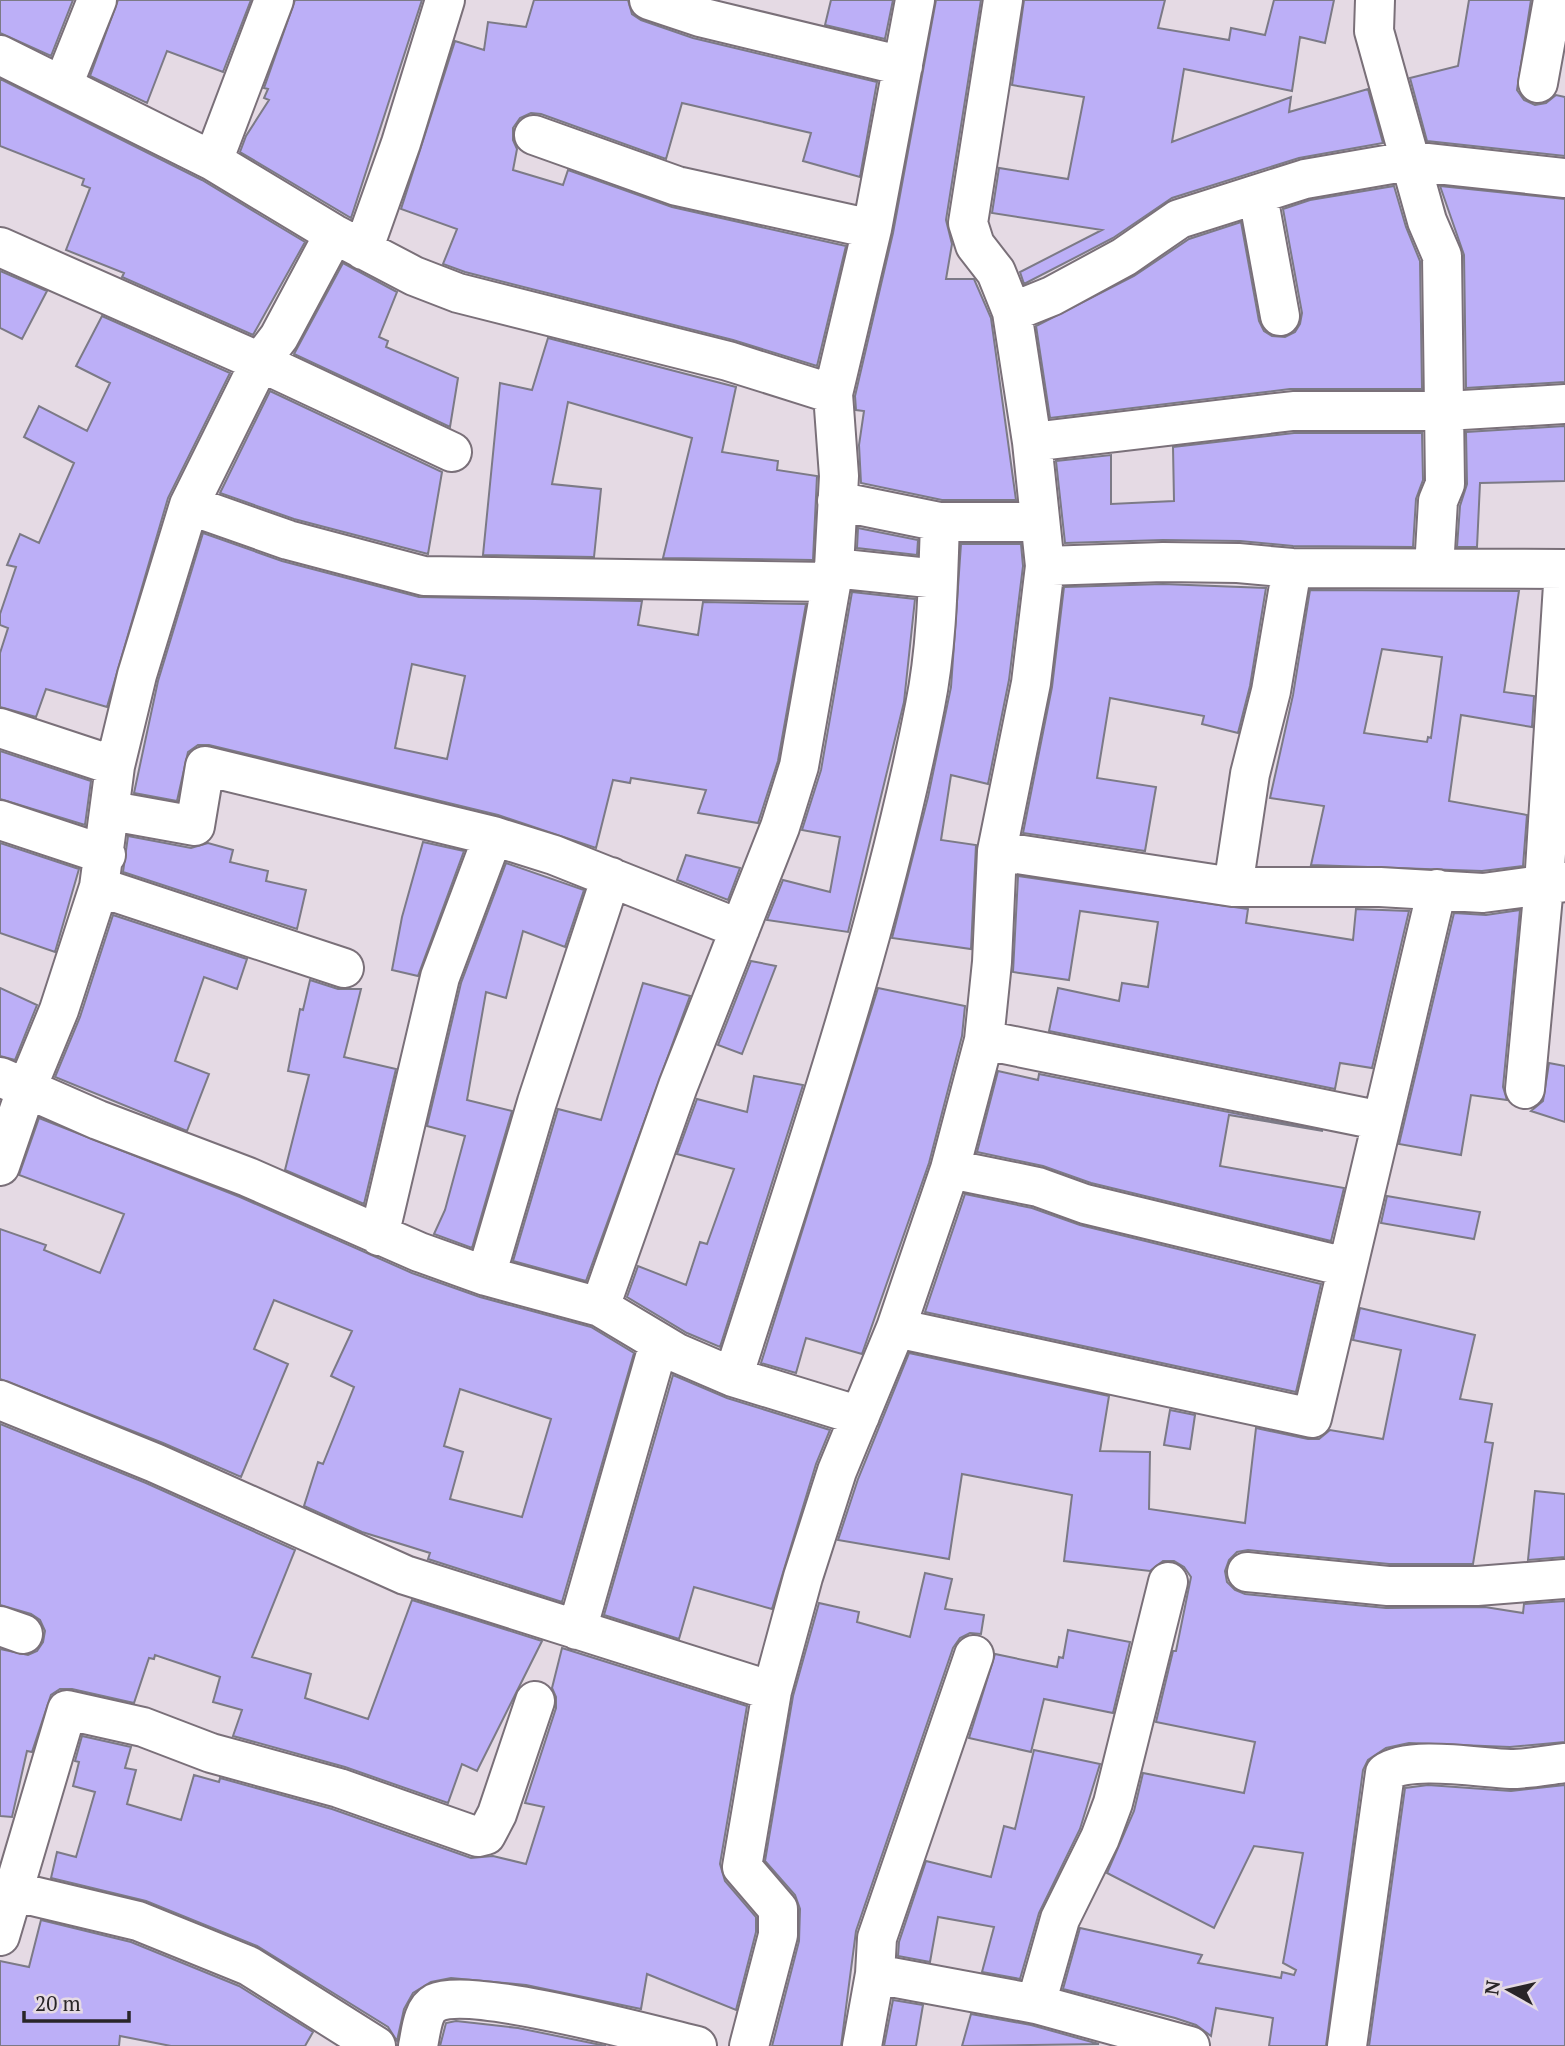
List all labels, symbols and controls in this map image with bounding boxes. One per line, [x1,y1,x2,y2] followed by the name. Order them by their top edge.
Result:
[1474,1955,1544,2025] north arrow
[1478,1978,1505,1996] text: N
[24,1980,130,2024] scale bar
[35,1989,81,2017] text: 20 m

